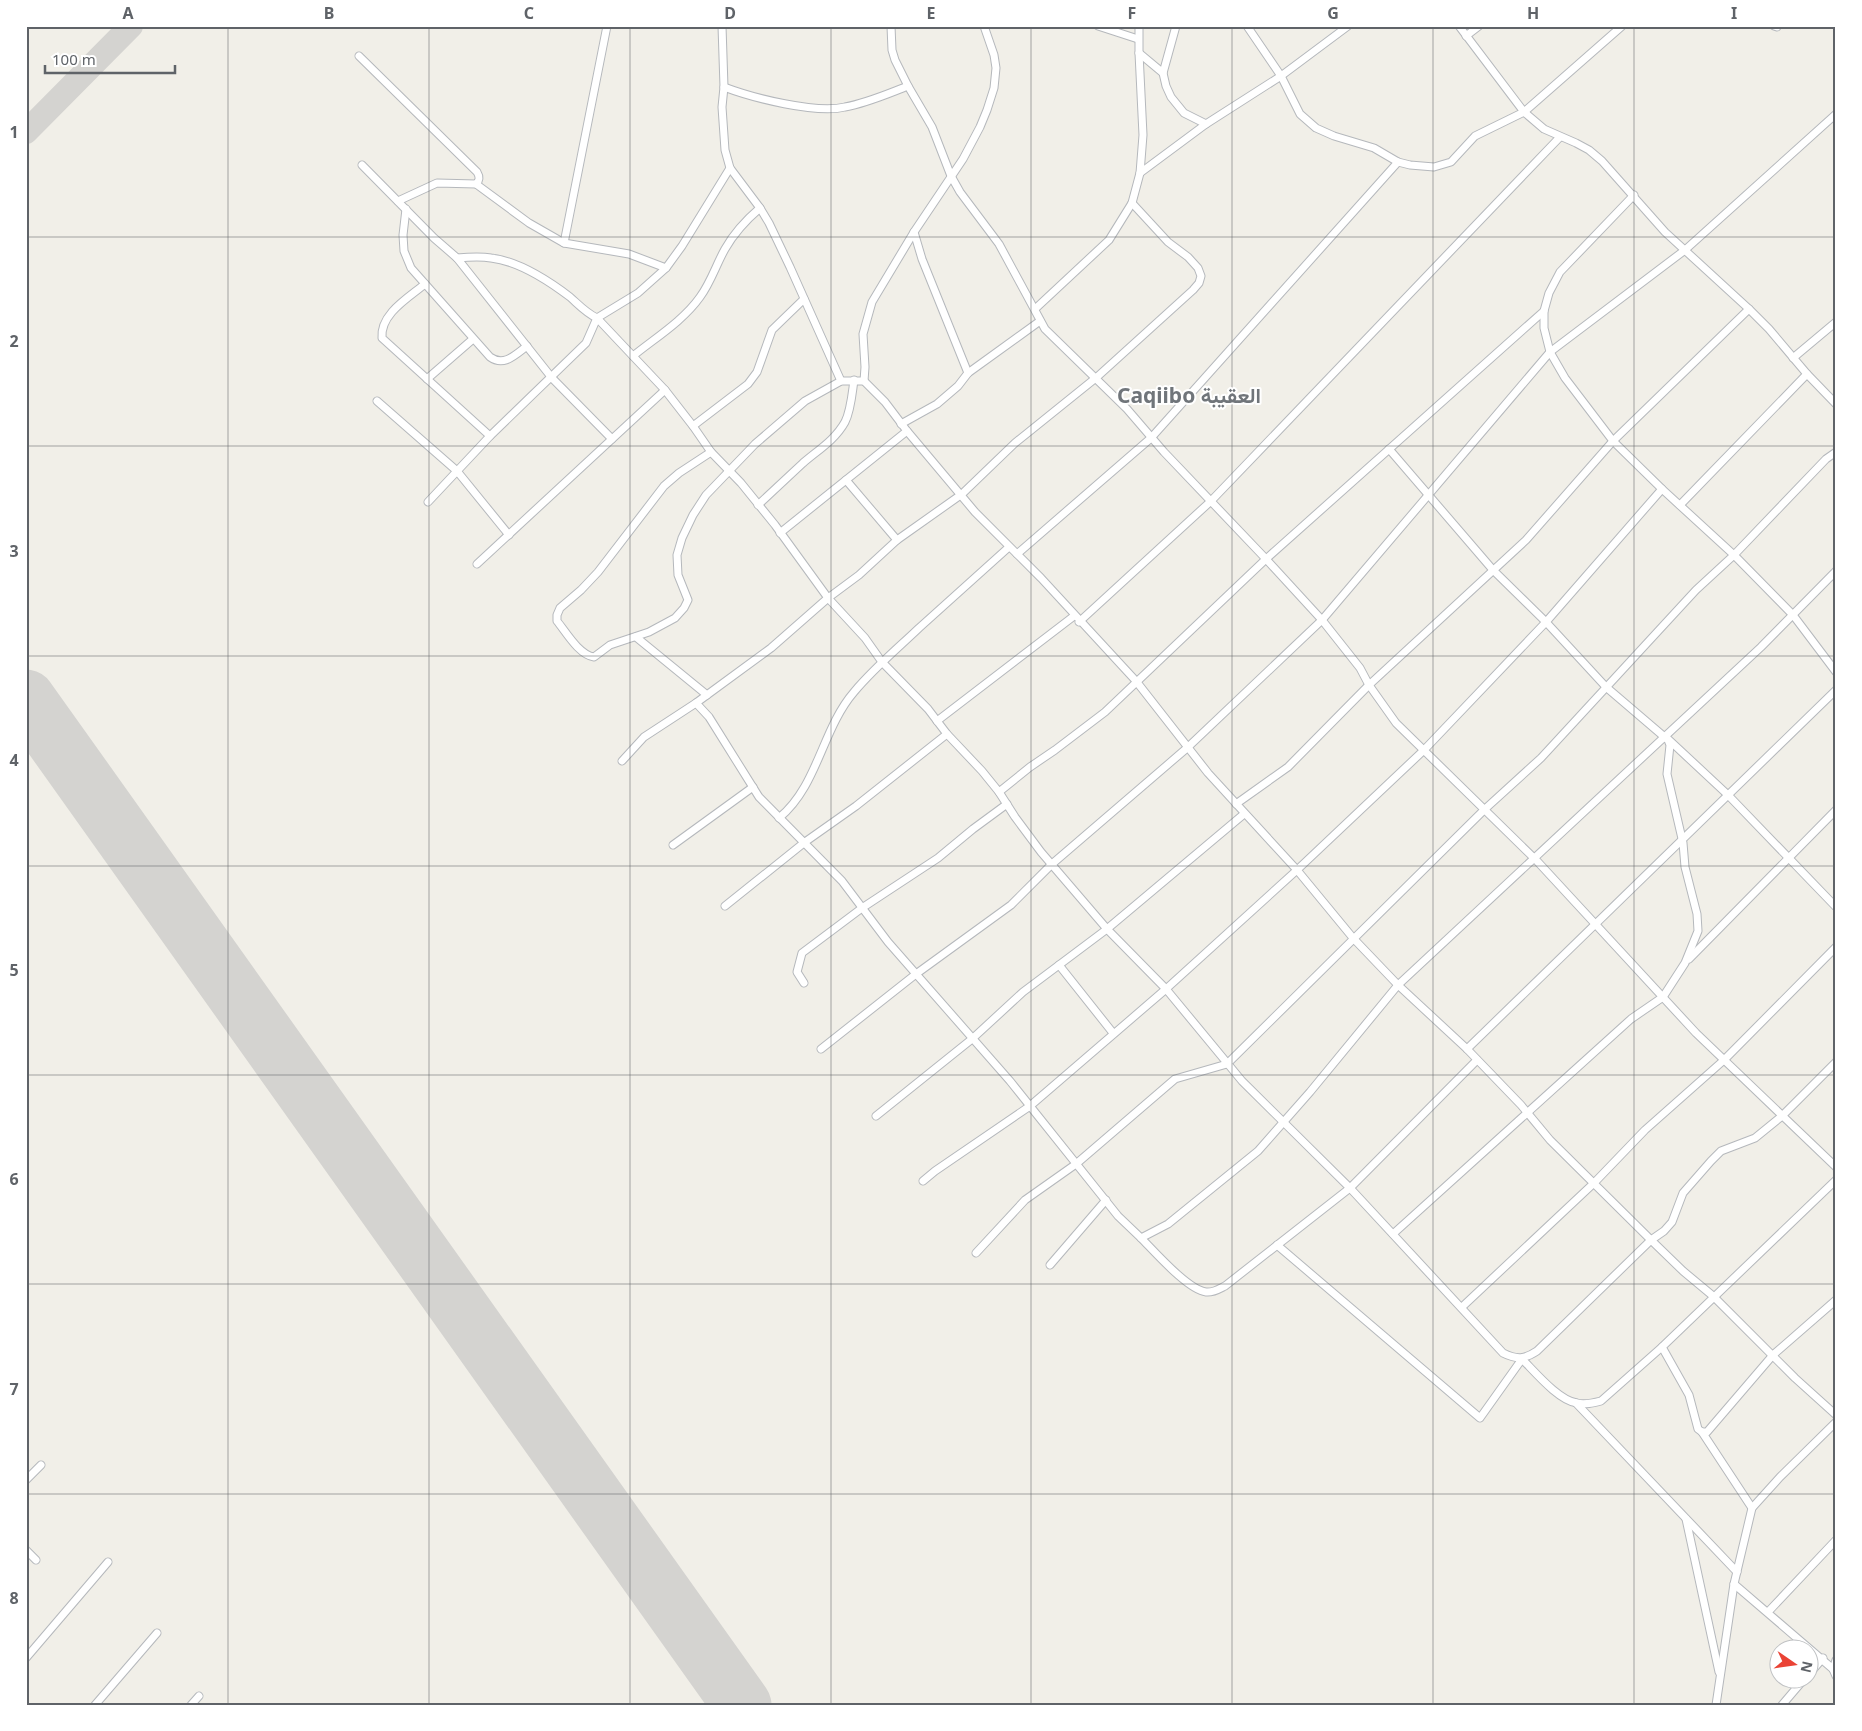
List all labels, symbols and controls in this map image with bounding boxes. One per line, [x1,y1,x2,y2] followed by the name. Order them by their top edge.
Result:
[122,2,134,24] text: A
[324,2,334,24] text: B
[524,2,534,24] text: C
[724,2,736,24] text: D
[927,2,936,24] text: E
[1128,2,1136,24] text: F
[1327,2,1339,24] text: G
[1527,2,1539,24] text: H
[1731,2,1737,24] text: I
[45,42,175,74] scale bar
[52,49,96,69] text: 100 m
[9,121,19,143] text: 1
[9,330,19,352] text: 2
[1117,381,1261,409] district label: Caqiibo العقيبة
[9,540,19,562] text: 3
[9,749,19,771] text: 4
[9,959,19,981] text: 5
[9,1168,19,1190] text: 6
[9,1378,19,1400] text: 7
[9,1587,19,1609] text: 8
[1770,1638,1820,1688] north arrow
[1797,1659,1818,1675] text: N

